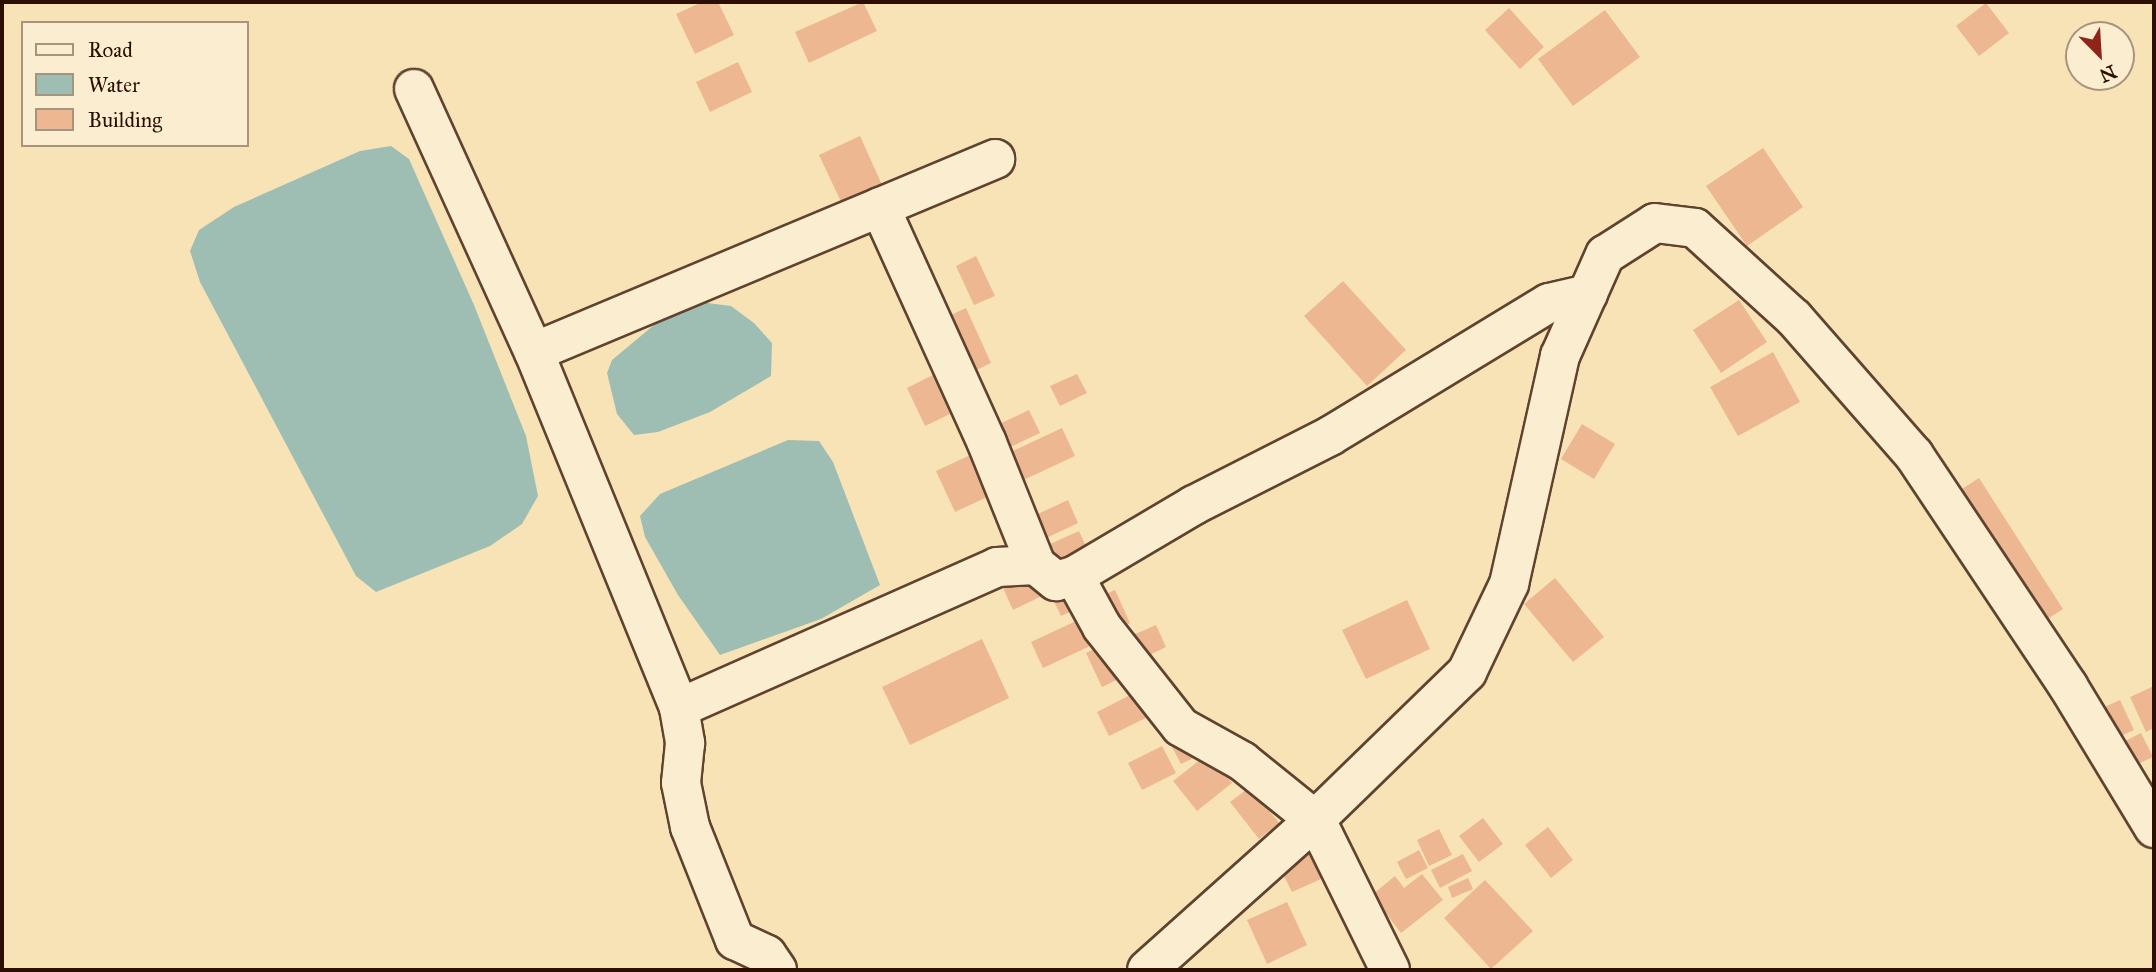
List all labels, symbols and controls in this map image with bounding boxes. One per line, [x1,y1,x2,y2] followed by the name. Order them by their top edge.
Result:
[21,21,248,147] legend
[2065,21,2135,91] north arrow
[88,37,133,63] text: Road
[2096,60,2120,88] text: N
[88,72,140,98] text: Water
[88,107,162,133] text: Building

